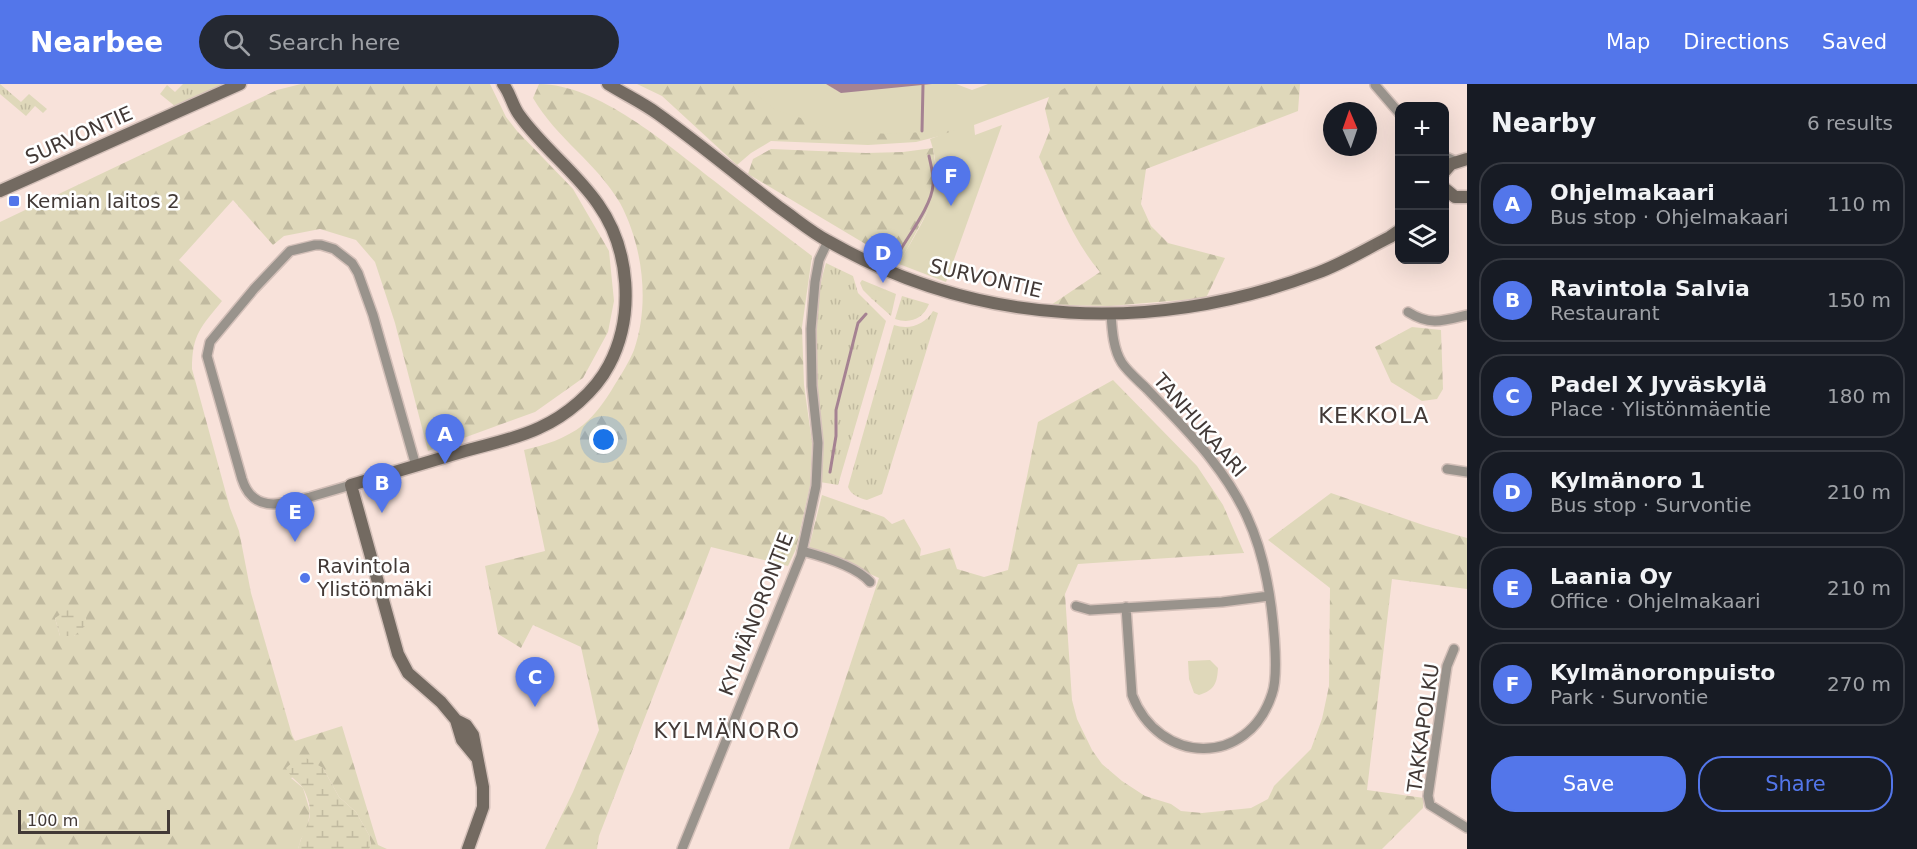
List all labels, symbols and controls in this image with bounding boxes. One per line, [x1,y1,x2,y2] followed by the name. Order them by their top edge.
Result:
[199,15,619,69] search box
[30,26,163,59] text: Nearbee
[220,26,253,59] icon: search
[268,30,400,55] text: Search here
[1606,30,1650,54] text: Map
[1683,30,1789,54] text: Directions
[1822,30,1887,54] text: Saved
[22,101,136,169] street label: SURVONTIE
[1323,102,1377,156] north arrow
[1395,102,1449,264] map controls
[1395,102,1449,156] button: +
[1491,108,1596,138] text: Nearby
[1807,111,1893,135] text: 6 results
[932,156,970,206] pin: F
[1395,156,1449,210] button: −
[1550,180,1715,205] text: Ohjelmakaari
[26,189,180,213] place label: Kemian laitos 2
[1505,192,1520,216] text: A
[1827,192,1891,216] text: 110 m
[7,194,21,208] marker: Kemian laitos 2
[1550,205,1789,229] text: Bus stop · Ohjelmakaari
[1395,210,1449,264] button: layers
[864,234,902,283] pin: D
[927,253,1045,303] street label: SURVONTIE
[1550,276,1750,301] text: Ravintola Salvia
[1505,288,1520,312] text: B
[1827,288,1891,312] text: 150 m
[1550,301,1660,325] text: Restaurant
[1148,368,1252,482] street label: TANHUKAARI
[1550,372,1767,397] text: Padel X Jyväskylä
[1505,384,1520,408] text: C
[1827,384,1891,408] text: 180 m
[1550,397,1771,421] text: Place · Ylistönmäentie
[1318,403,1430,428] district label: KEKKOLA
[426,414,464,464] pin: A
[589,425,618,454] your location
[362,464,401,513] pin: B
[1550,468,1705,493] text: Kylmänoro 1
[1504,480,1521,504] text: D
[1827,480,1891,504] text: 210 m
[276,492,314,542] pin: E
[1550,493,1751,517] text: Bus stop · Survontie
[714,529,798,699] street label: KYLMÄNORONTIE
[316,554,432,601] place label: Ravintola Ylistönmäki
[1550,564,1672,589] text: Laania Oy
[298,571,312,585] marker: Ravintola Ylistönmäki
[1506,576,1519,600] text: E
[1827,576,1891,600] text: 210 m
[1550,589,1761,613] text: Office · Ohjelmakaari
[516,658,554,707] pin: C
[1550,660,1775,685] text: Kylmänoronpuisto
[1402,662,1444,795] street label: TAKKAPOLKU
[1506,672,1519,696] text: F
[1827,672,1891,696] text: 270 m
[1550,685,1708,709] text: Park · Survontie
[654,718,800,743] district label: KYLMÄNORO
[1491,756,1686,812] button: Save
[1698,756,1893,812] button: Share
[18,807,170,834] scale bar
[27,811,78,830] text: 100 m

